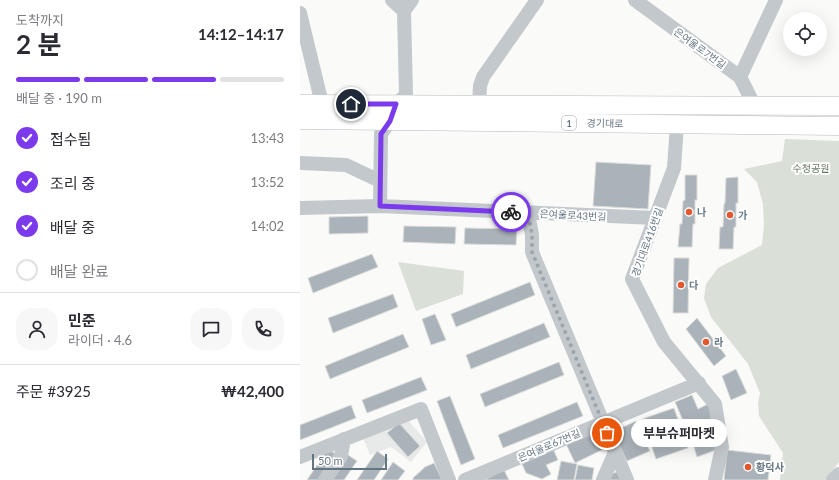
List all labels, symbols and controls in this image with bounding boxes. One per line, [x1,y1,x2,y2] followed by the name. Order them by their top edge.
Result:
[16,12,64,28] text: 도착까지
[783,12,827,56] map controls
[783,12,827,56] button: locate
[198,25,284,43] text: 14:12–14:17
[672,25,728,71] street label: 은여울로7번길
[16,28,61,60] text: 2 분
[334,87,368,121] pin
[16,90,102,106] text: 배달 중 · 190 m
[340,93,362,115] icon: home
[562,116,576,130] road number: 1
[586,117,624,129] street label: 경기대로
[16,127,38,149] icon: check
[50,130,91,148] text: 접수됨
[251,130,284,146] text: 13:43
[793,162,829,174] park label: 수청공원
[16,171,38,193] icon: check
[50,174,95,192] text: 조리 중
[251,174,284,190] text: 13:52
[491,192,531,232] courier
[500,201,522,223] icon: bike
[629,206,665,278] street label: 경기대로416번길
[697,206,706,218] place label: 나
[539,207,607,223] street label: 은여울로43번길
[684,207,694,217] marker: 나
[738,209,748,221] place label: 가
[725,210,735,220] marker: 가
[16,215,38,237] icon: check
[50,218,95,236] text: 배달 중
[251,218,284,234] text: 14:02
[50,262,109,280] text: 배달 완료
[689,279,698,291] place label: 다
[676,280,686,290] marker: 다
[16,308,58,350] button: person
[190,308,232,350] button: chat
[242,308,284,350] button: phone
[68,311,96,329] text: 민준
[68,332,132,348] text: 라이더 · 4.6
[714,336,723,348] place label: 라
[701,337,711,347] marker: 라
[16,382,91,400] text: 주문 #3925
[221,382,284,400] text: ₩42,400
[590,416,624,450] pin
[631,419,727,447] callout: 부부슈퍼마켓
[596,422,618,444] icon: bag
[643,425,715,441] text: 부부슈퍼마켓
[516,426,582,464] street label: 은여울로67번길
[312,452,387,471] scale bar
[318,454,343,467] text: 50 m
[756,461,784,473] place label: 황덕사
[743,462,753,472] marker: 황덕사

